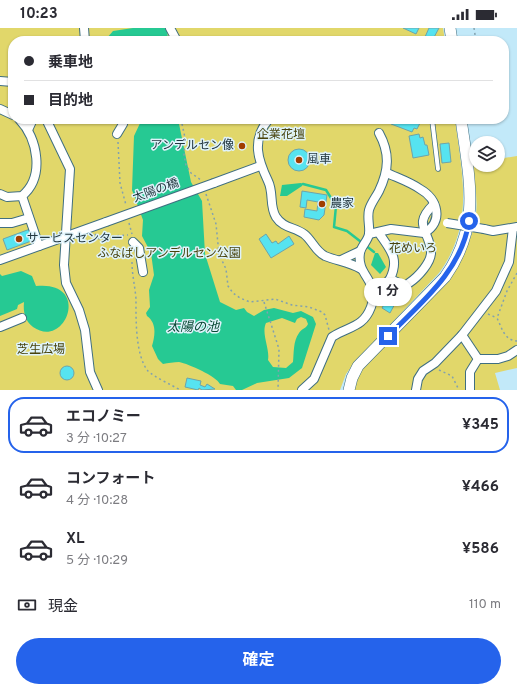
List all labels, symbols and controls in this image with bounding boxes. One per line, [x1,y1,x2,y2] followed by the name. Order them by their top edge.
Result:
[20,5,58,24] text: 10:23
[48,54,93,73] text: 乗車地
[48,92,93,111] text: 目的地
[257,127,305,143] park label: 企業花壇
[469,136,505,172] map controls
[469,136,505,172] button: layers
[150,138,234,154] place label: アンデルセン像
[237,141,247,151] marker: アンデルセン像
[307,152,331,168] place label: 風車
[294,155,304,165] marker: 風車
[131,175,181,207] street label: 太陽の橋
[330,196,354,212] place label: 農家
[317,199,327,209] marker: 農家
[460,212,478,230] route start
[27,231,123,247] place label: サービスセンター
[14,234,24,244] marker: サービスセンター
[389,241,437,257] park label: 花めいろ
[97,246,241,262] park label: ふなばしアンデルセン公園
[364,278,412,306] callout: 1 分
[377,284,399,300] text: 1 分
[167,320,221,336] water label: 太陽の池
[379,327,397,345] route end
[17,342,65,358] park label: 芝生広場
[18,407,54,443] icon: car
[66,408,141,427] text: エコノミー
[462,416,499,435] text: ¥345
[66,431,127,447] text: 3 分 · 10:27
[18,469,54,505] icon: car
[66,470,156,489] text: コンフォート
[462,478,499,497] text: ¥466
[66,493,128,509] text: 4 分 · 10:28
[66,530,84,549] text: XL
[18,531,54,567] icon: car
[462,540,499,559] text: ¥586
[66,553,128,569] text: 5 分 · 10:29
[16,594,38,616] icon: cash
[469,597,501,613] text: 110 m
[48,598,78,617] text: 現金
[16,638,501,684] button: 確定

